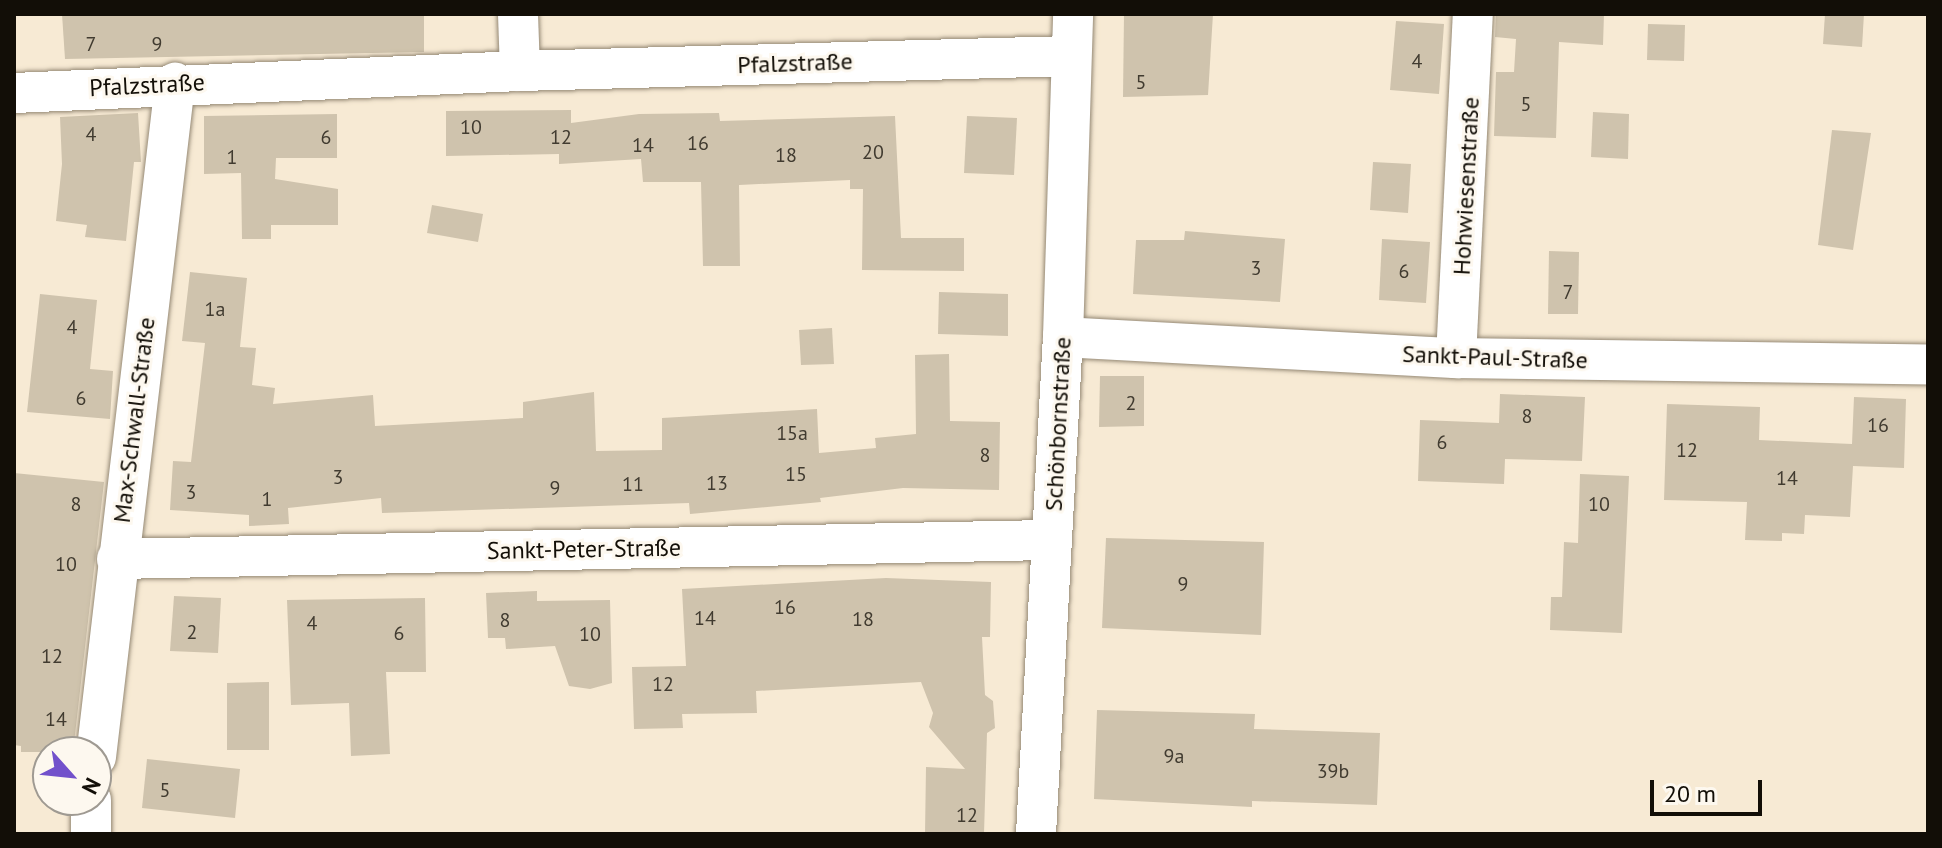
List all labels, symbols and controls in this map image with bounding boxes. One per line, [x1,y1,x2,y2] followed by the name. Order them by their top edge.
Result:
[86,32,96,56] house number: 7
[152,32,162,56] house number: 9
[737,47,853,79] street label: Pfalzstraße
[1412,49,1422,73] house number: 4
[89,68,205,102] street label: Pfalzstraße
[1136,70,1146,94] house number: 5
[1521,92,1531,116] house number: 5
[1447,96,1485,276] street label: Hohwiesenstraße
[460,115,482,139] house number: 10
[86,122,96,146] house number: 4
[321,125,331,149] house number: 6
[550,125,572,149] house number: 12
[687,131,709,155] house number: 16
[632,133,654,157] house number: 14
[862,140,884,164] house number: 20
[775,143,797,167] house number: 18
[227,145,237,169] house number: 1
[1251,256,1261,280] house number: 3
[1399,259,1409,283] house number: 6
[1563,280,1573,304] house number: 7
[205,297,225,321] house number: 1a
[67,315,77,339] house number: 4
[107,316,161,524] street label: Max-Schwall-Straße
[1039,336,1077,512] street label: Schönbornstraße
[1402,339,1588,375] street label: Sankt-Paul-Straße
[76,386,86,410] house number: 6
[1126,391,1136,415] house number: 2
[1522,404,1532,428] house number: 8
[1867,413,1889,437] house number: 16
[776,421,808,445] house number: 15a
[1437,430,1447,454] house number: 6
[1676,438,1698,462] house number: 12
[980,443,990,467] house number: 8
[785,462,807,486] house number: 15
[333,465,343,489] house number: 3
[1776,466,1798,490] house number: 14
[706,471,728,495] house number: 13
[622,472,644,496] house number: 11
[550,476,560,500] house number: 9
[186,480,196,504] house number: 3
[262,487,272,511] house number: 1
[71,492,81,516] house number: 8
[1588,492,1610,516] house number: 10
[487,533,681,565] street label: Sankt-Peter-Straße
[55,552,77,576] house number: 10
[1178,572,1188,596] house number: 9
[774,595,796,619] house number: 16
[694,606,716,630] house number: 14
[852,607,874,631] house number: 18
[500,608,510,632] house number: 8
[307,611,317,635] house number: 4
[187,620,197,644] house number: 2
[394,621,404,645] house number: 6
[579,622,601,646] house number: 10
[41,644,63,668] house number: 12
[652,672,674,696] house number: 12
[45,707,67,731] house number: 14
[32,736,112,816] north arrow
[1164,744,1184,768] house number: 9a
[1317,759,1349,783] house number: 39b
[1654,764,1766,814] scale bar
[76,773,107,799] text: N
[160,778,170,802] house number: 5
[1664,778,1716,809] text: 20 m
[956,803,978,827] house number: 12

